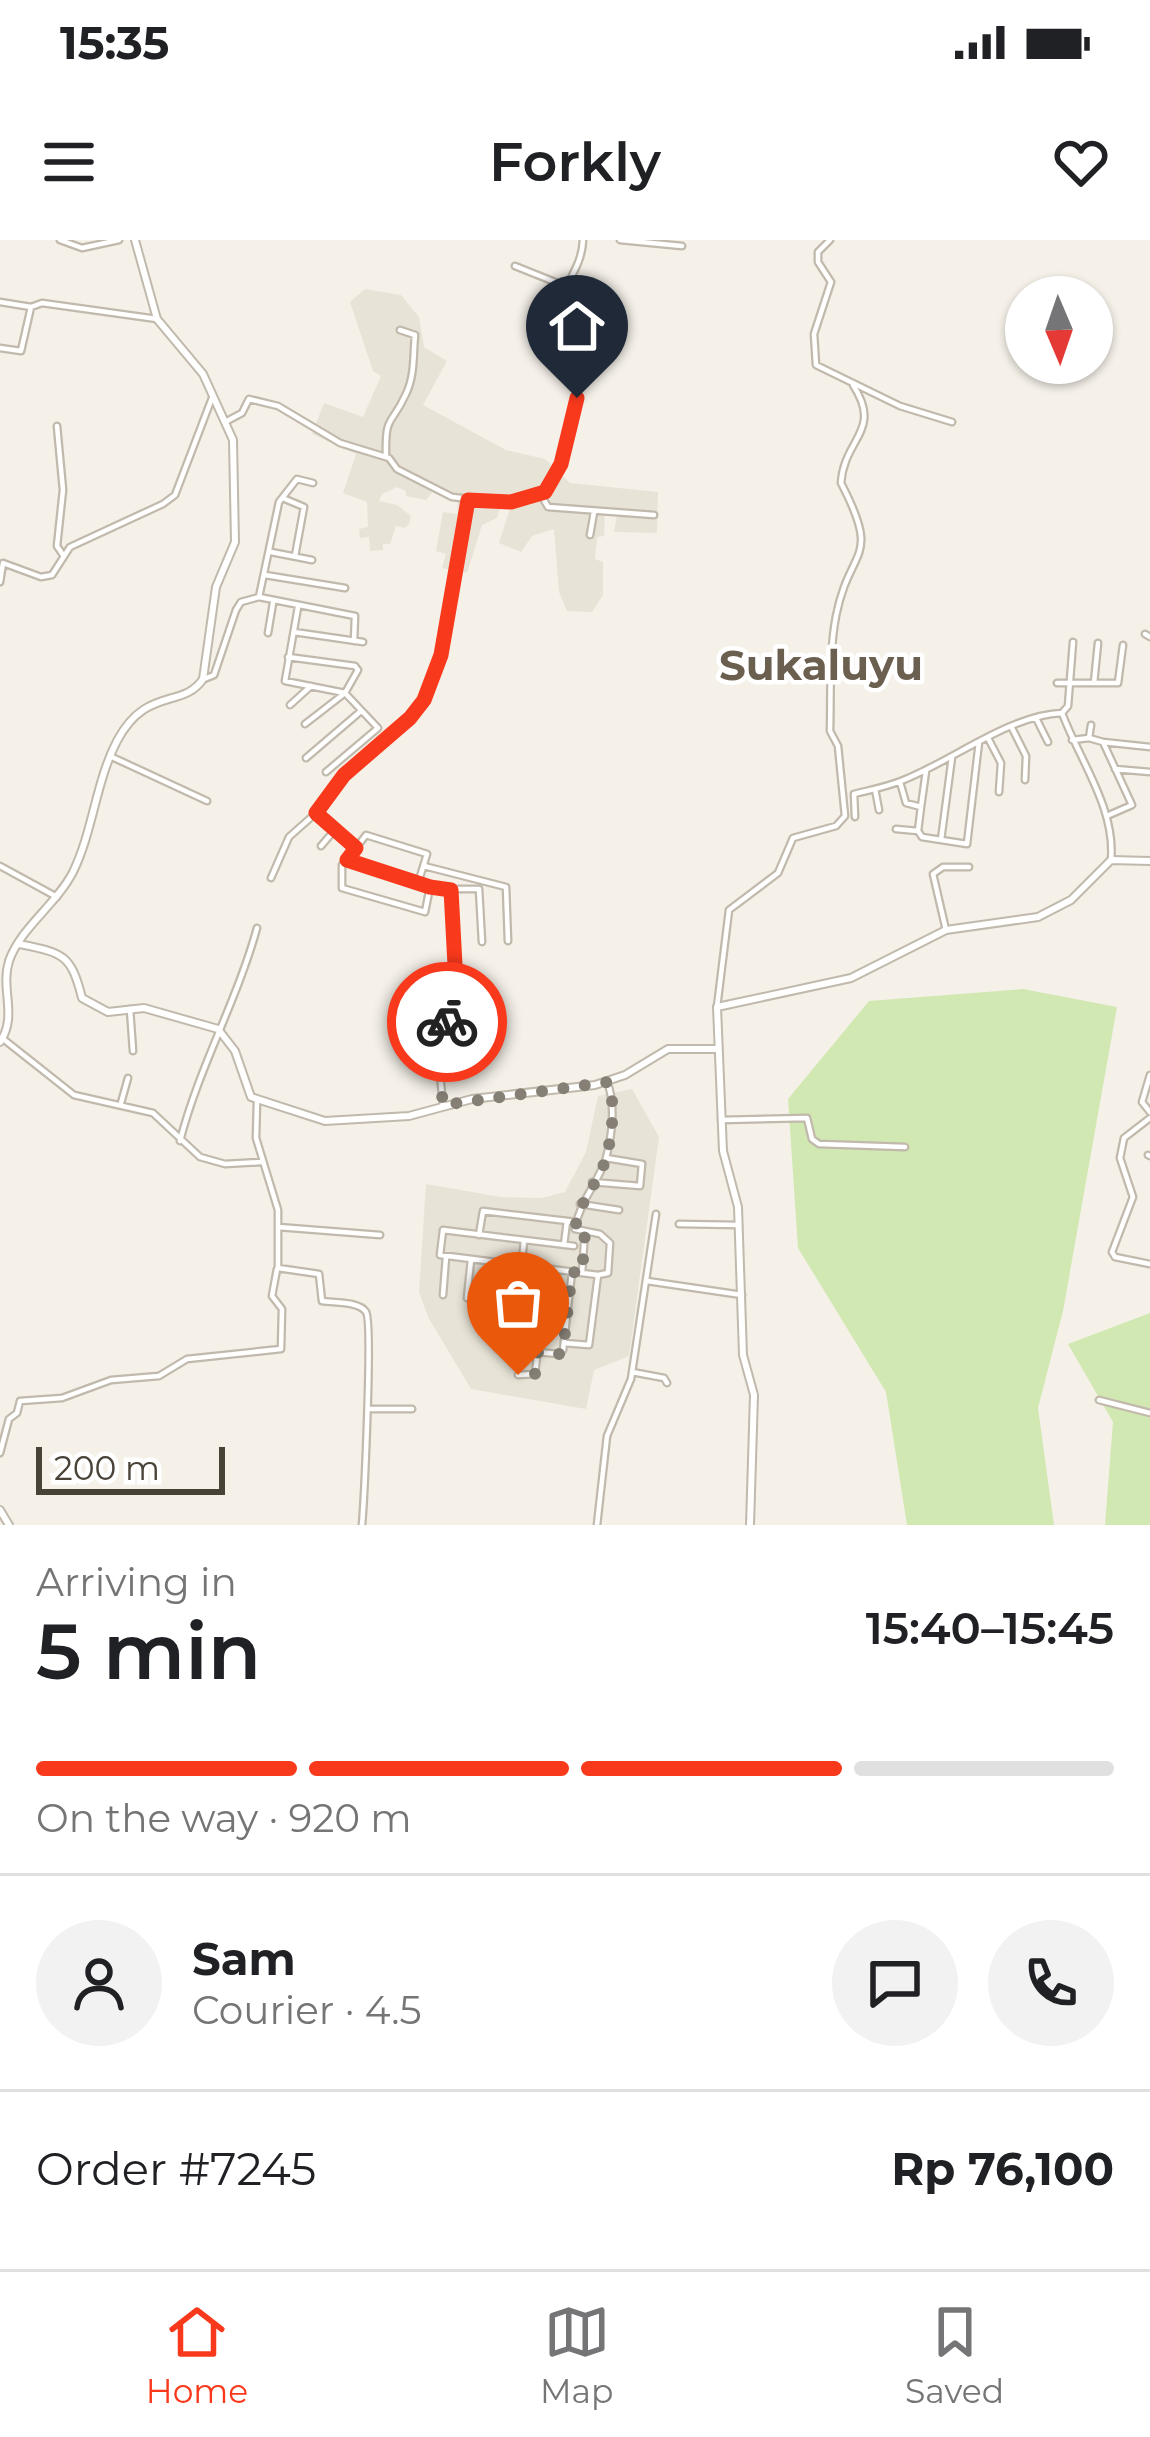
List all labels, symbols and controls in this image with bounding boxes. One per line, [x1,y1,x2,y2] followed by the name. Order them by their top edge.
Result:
[60,15,169,70] text: 15:35
[36,129,102,195] icon: menu
[489,129,661,195] text: Forkly
[1048,129,1114,195] icon: heart
[526,275,628,398] pin
[1005,276,1113,384] north arrow
[1005,276,1113,384] map controls
[544,293,610,359] icon: home
[719,639,923,691] district label: Sukaluyu
[387,962,507,1082] courier
[414,989,480,1055] icon: bike
[467,1252,569,1375] pin
[485,1270,551,1336] icon: bag
[36,1441,225,1494] scale bar
[54,1448,160,1488] text: 200 m
[36,1558,237,1606] text: Arriving in
[866,1600,1114,1655] text: 15:40–15:45
[36,1603,261,1699] text: 5 min
[36,1794,412,1842] text: On the way · 920 m
[36,1920,162,2046] button: person
[832,1920,958,2046] button: chat
[988,1920,1114,2046] button: phone
[192,1931,296,1986] text: Sam
[192,1986,422,2034] text: Courier · 4.5
[36,2141,316,2196] text: Order #7245
[891,2141,1114,2196] text: Rp 76,100
[146,2299,248,2411] tab: Home
[540,2299,613,2411] tab: Map
[905,2299,1004,2411] tab: Saved

